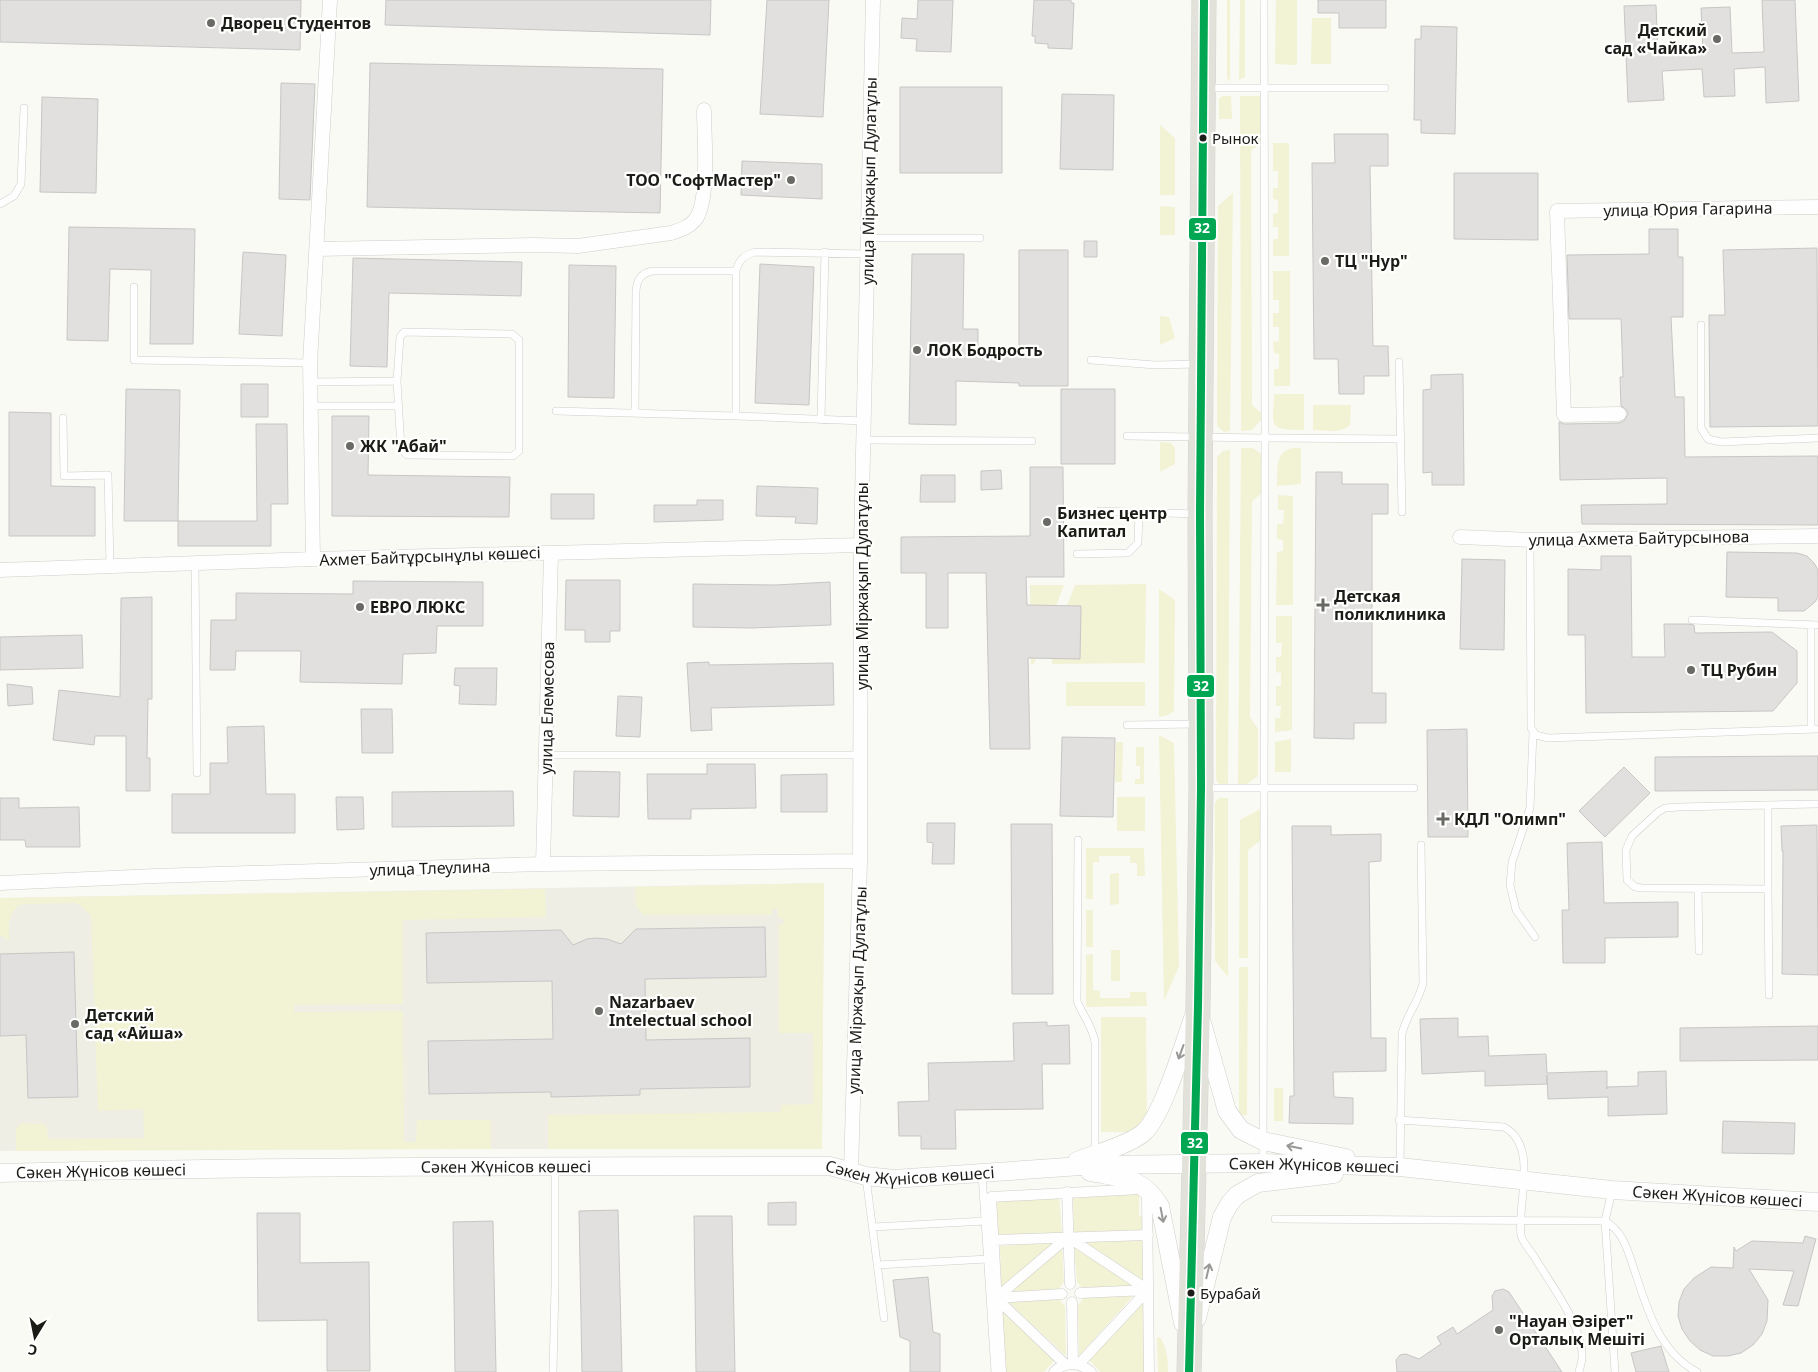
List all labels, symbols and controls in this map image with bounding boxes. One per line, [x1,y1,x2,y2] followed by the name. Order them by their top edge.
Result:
[221,12,371,34] place label: Дворец Студентов
[205,17,217,29] marker: Дворец Студентов
[1604,19,1707,59] place label: Детский сад «Чайка»
[1711,33,1723,45] marker: Детский сад «Чайка»
[856,77,882,285] street label: улица Міржақып Дулатұлы
[1212,128,1259,148] place label: Рынок
[1198,133,1208,143] marker: Рынок
[626,169,781,191] place label: ТОО "СофтМастер"
[785,174,797,186] marker: ТОО "СофтМастер"
[1603,197,1773,221] street label: улица Юрия Гагарина
[1188,217,1217,241] line badge: 32
[1194,218,1210,237] text: 32
[1335,250,1408,272] place label: ТЦ "Нур"
[1319,255,1331,267] marker: ТЦ "Нур"
[927,339,1043,361] place label: ЛОК Бодрость
[911,344,923,356] marker: ЛОК Бодрость
[360,435,447,457] place label: ЖК "Абай"
[344,440,356,452] marker: ЖК "Абай"
[851,482,873,690] street label: улица Міржақып Дулатұлы
[1057,502,1167,542] place label: Бизнес центр Капитал
[1041,516,1053,528] marker: Бизнес центр Капитал
[1529,525,1749,551] street label: улица Ахмета Байтурсынова
[319,541,541,571] street label: Ахмет Байтұрсынұлы көшесі
[1334,585,1446,625] place label: Детская поликлиника
[370,596,465,618] place label: ЕВРО ЛЮКС
[1316,598,1330,612] marker: Детская поликлиника
[354,601,366,613] marker: ЕВРО ЛЮКС
[535,641,559,775] street label: улица Елемесова
[1701,659,1777,681] place label: ТЦ Рубин
[1685,664,1697,676] marker: ТЦ Рубин
[1186,674,1215,698] line badge: 32
[1193,676,1209,695] text: 32
[1454,808,1566,830] place label: КДЛ "Олимп"
[1436,812,1450,826] marker: КДЛ "Олимп"
[369,855,491,881] street label: улица Тлеулина
[842,886,872,1094] street label: улица Міржақып Дулатұлы
[609,991,752,1031] place label: Nazarbaev Intelectual school
[85,1004,184,1044] place label: Детский сад «Айша»
[593,1005,605,1017] marker: Nazarbaev Intelectual school
[69,1018,81,1030] marker: Детский сад «Айша»
[1176,1043,1185,1059] one-way arrow
[1180,1131,1209,1155] line badge: 32
[1187,1133,1203,1152] text: 32
[1287,1142,1303,1151] one-way arrow
[1229,1152,1399,1178] street label: Сәкен Жүнісов көшесі
[823,1154,995,1190] street label: Сәкен Жүнісов көшесі
[421,1155,591,1178] street label: Сәкен Жүнісов көшесі
[16,1158,186,1184] street label: Сәкен Жүнісов көшесі
[1632,1180,1803,1212] street label: Сәкен Жүнісов көшесі
[1157,1206,1167,1222] one-way arrow
[1204,1263,1213,1279] one-way arrow
[1200,1283,1261,1303] place label: Бурабай
[1186,1288,1196,1298] marker: Бурабай
[1509,1310,1645,1350] place label: "Науан Әзірет" Орталық Мешіті
[10,1312,60,1362] north arrow
[1493,1324,1505,1336] marker: "Науан Әзірет" Орталық Мешіті
[27,1340,39,1360] text: С

